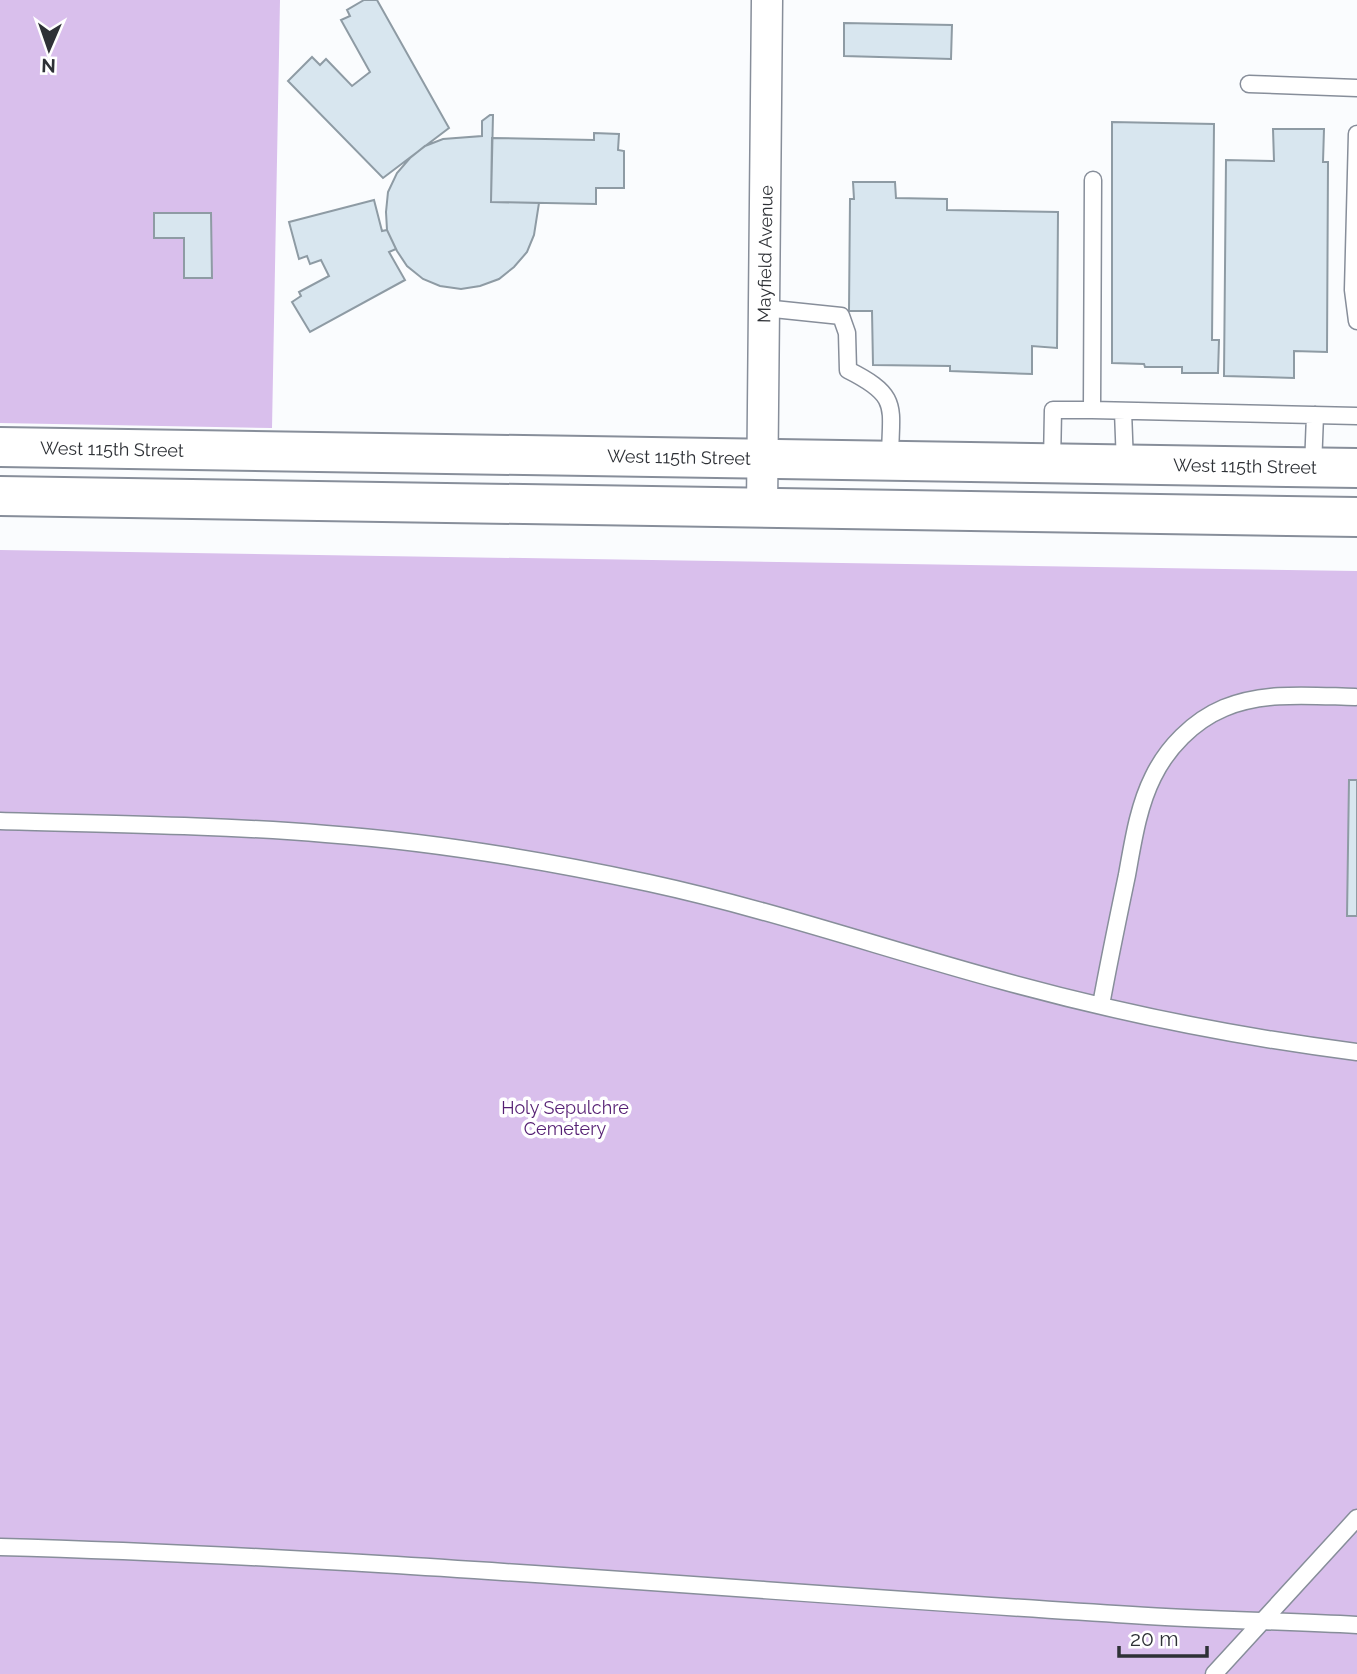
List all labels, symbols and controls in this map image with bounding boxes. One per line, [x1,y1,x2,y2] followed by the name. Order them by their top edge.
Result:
[14,14,84,84] north arrow
[41,55,56,77] text: N
[753,184,777,323] street label: Mayfield Avenue
[40,437,184,461] street label: West 115th Street
[607,445,751,469] street label: West 115th Street
[1173,454,1317,478] street label: West 115th Street
[501,1097,629,1139] park label: Holy Sepulchre Cemetery
[1119,1614,1206,1658] scale bar
[1130,1626,1178,1651] text: 20 m

